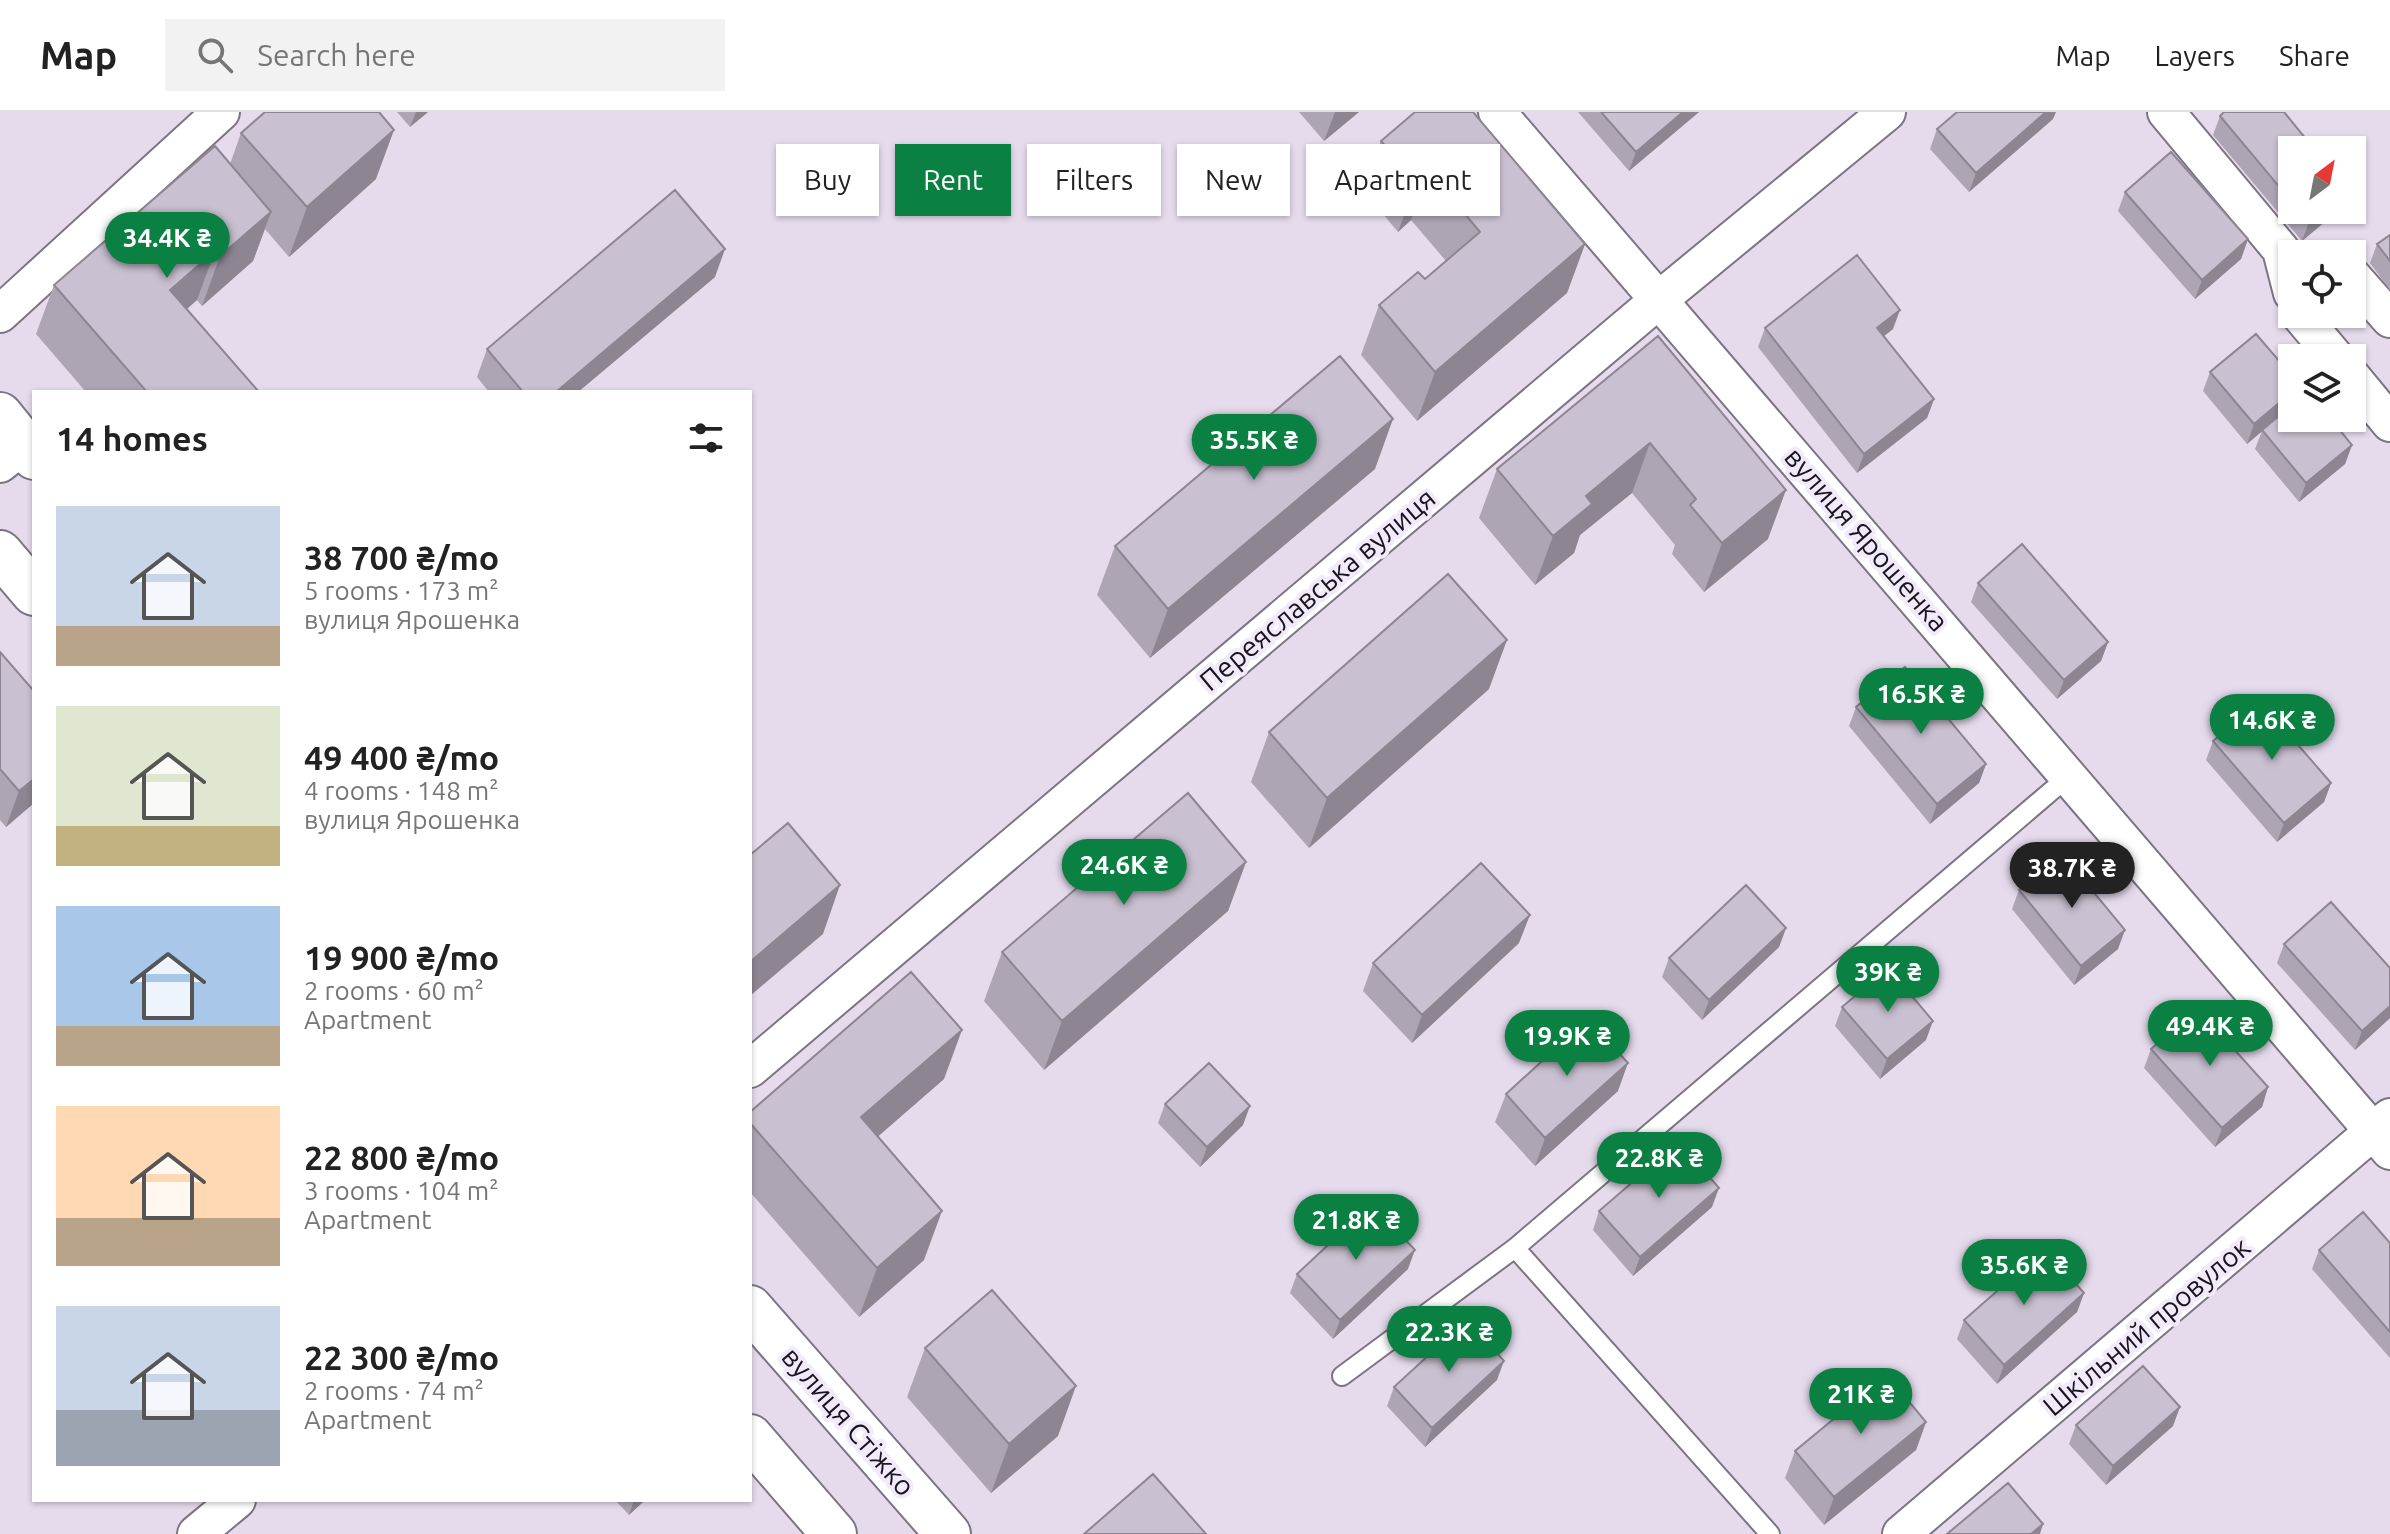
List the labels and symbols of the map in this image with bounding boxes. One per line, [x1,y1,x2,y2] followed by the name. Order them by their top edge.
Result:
[2278,136,2366,224] north arrow
[93,212,241,280] pin: 34.4K ₴
[1180,414,1328,482] pin: 35.5K ₴
[1779,441,1955,637] street label: вулиця Ярошенка
[1193,482,1441,696] street label: Переяславська вулиця
[1847,668,1995,736] pin: 16.5K ₴
[2198,694,2346,762] pin: 14.6K ₴
[1050,839,1198,907] pin: 24.6K ₴
[1998,842,2146,910] pin: 38.7K ₴
[1832,946,1944,1014] pin: 39K ₴
[2136,1000,2284,1068] pin: 49.4K ₴
[1493,1010,1641,1078] pin: 19.9K ₴
[1585,1132,1733,1200] pin: 22.8K ₴
[1282,1194,1430,1262] pin: 21.8K ₴
[2037,1231,2255,1421] street label: Шкільний провулок
[1950,1239,2098,1307] pin: 35.6K ₴
[1375,1306,1523,1374] pin: 22.3K ₴
[776,1341,922,1501] street label: вулиця Стіжко
[1805,1368,1917,1436] pin: 21K ₴

